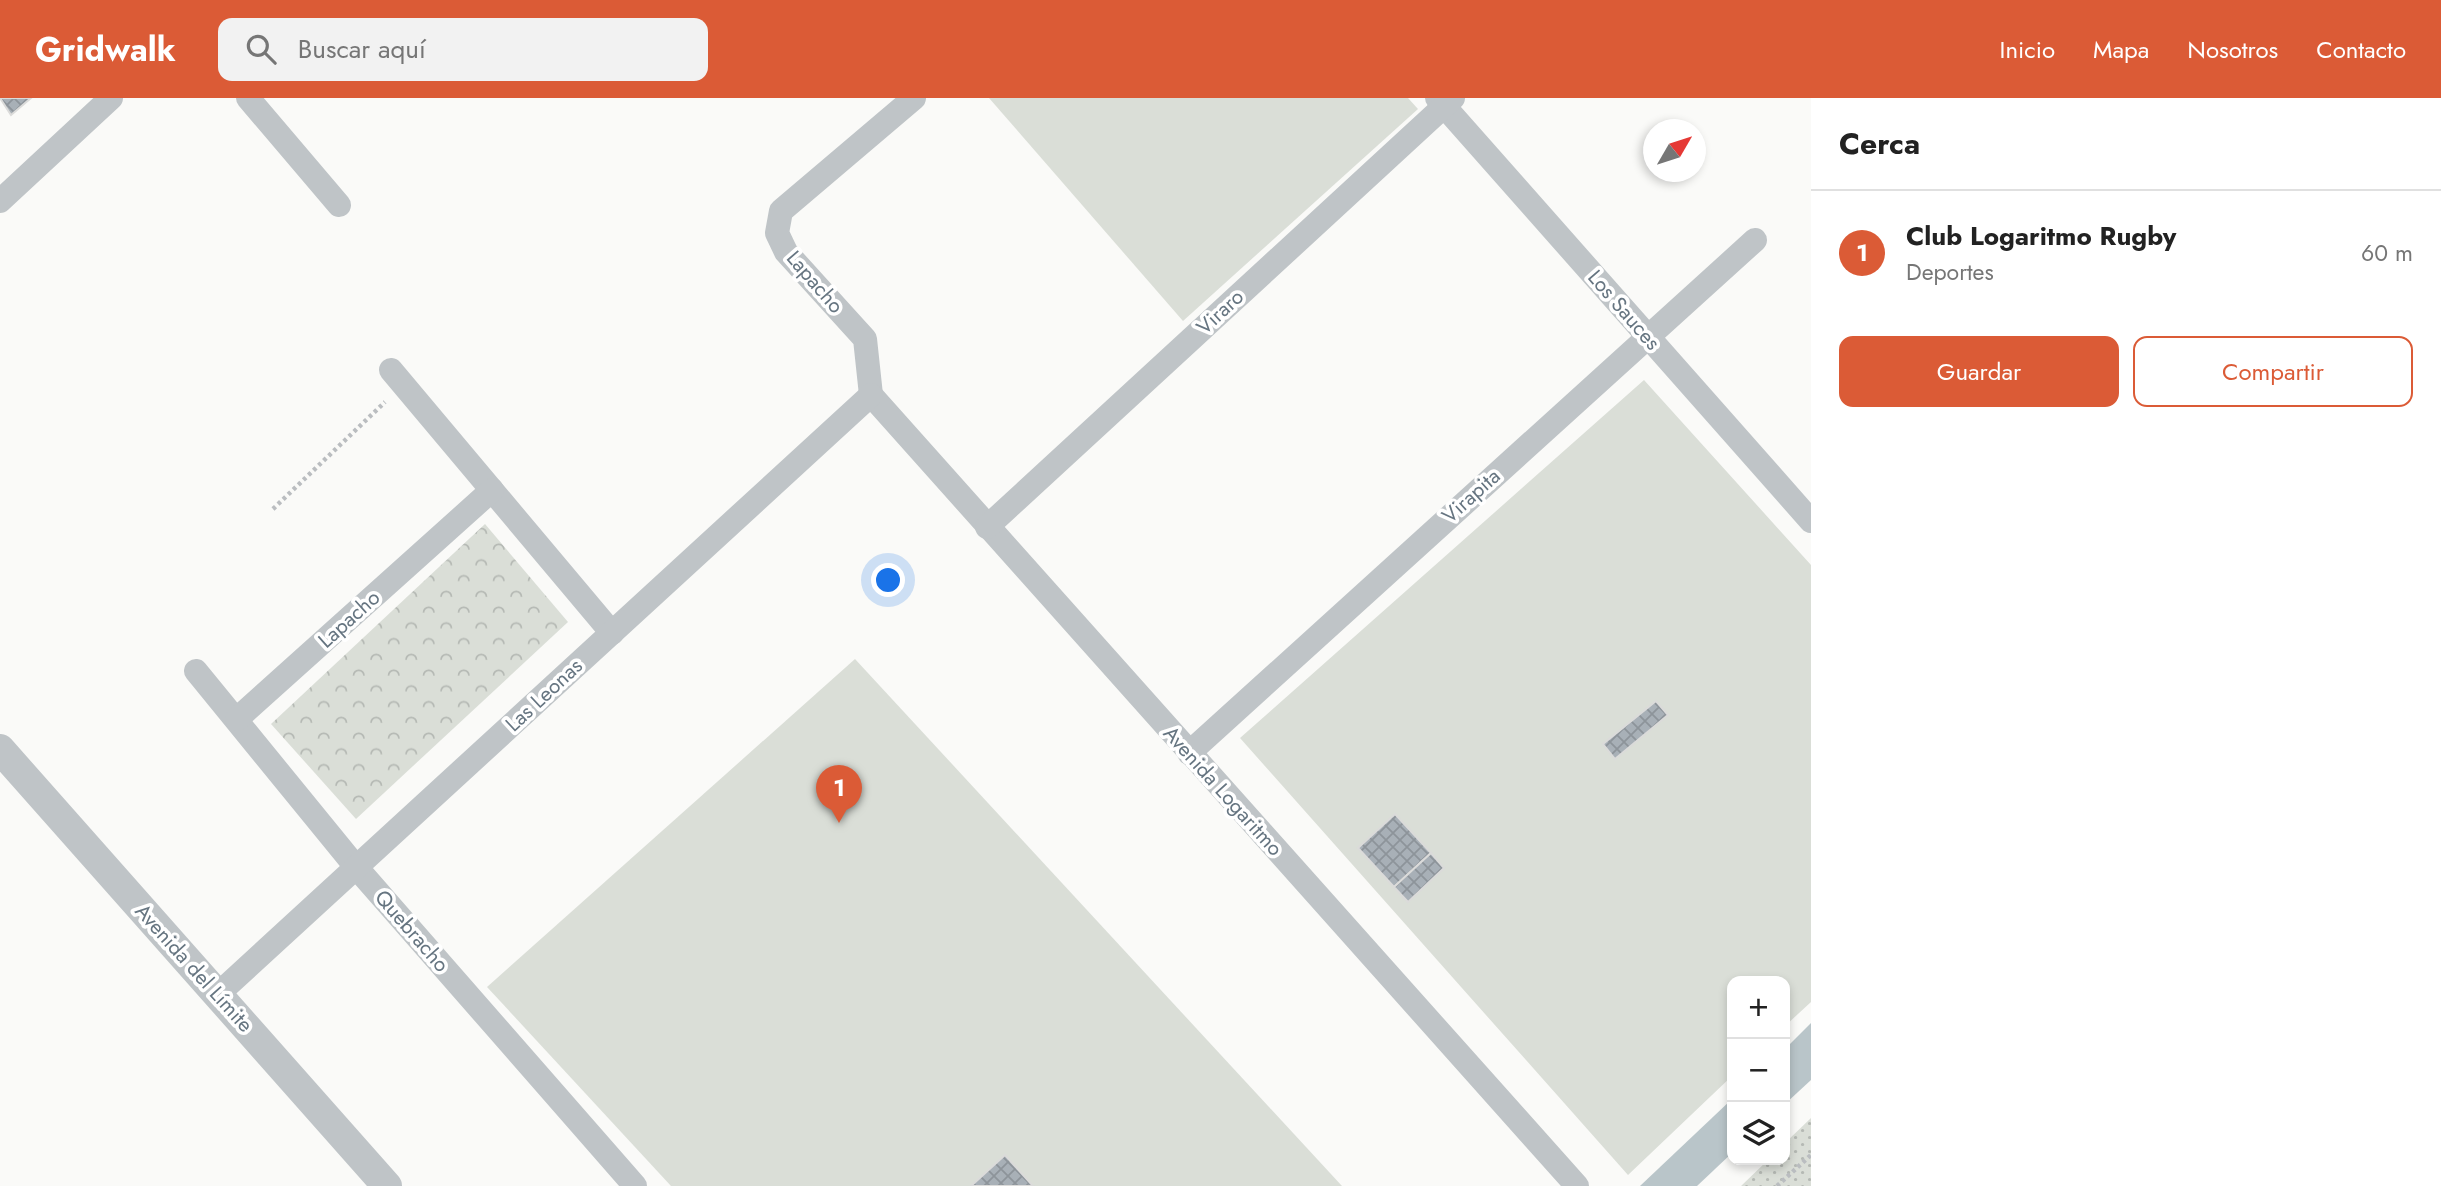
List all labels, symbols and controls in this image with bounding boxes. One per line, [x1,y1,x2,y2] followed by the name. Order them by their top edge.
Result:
[218,18,708,81] search box
[35,26,176,73] text: Gridwalk
[242,30,280,68] icon: search
[298,30,426,68] text: Buscar aquí
[2000,32,2055,67] text: Inicio
[2093,32,2149,67] text: Mapa
[2187,32,2278,67] text: Nosotros
[2316,32,2406,67] text: Contacto
[1643,119,1706,182] north arrow
[1839,122,1920,165] text: Cerca
[1906,217,2176,255] text: Club Logaritmo Rugby
[1856,236,1868,270] text: 1
[2361,236,2413,270] text: 60 m
[779,244,851,320] street label: Lapacho
[1906,255,1994,289] text: Deportes
[1581,263,1667,357] street label: Los Sauces
[1190,282,1250,342] street label: Viraro
[1839,336,2119,407] button: Guardar
[2133,336,2413,407] button: Compartir
[1435,462,1507,530] street label: Virapita
[871,563,905,597] your location
[311,583,387,655] street label: Lapacho
[499,651,589,739] street label: Las Leonas
[1156,719,1290,863] street label: Avenida Logaritmo
[816,765,862,823] pin: 1
[368,883,456,979] street label: Quebracho
[128,897,260,1039] street label: Avenida del Límite
[1727,976,1790,1165] map controls
[1727,976,1790,1039] button: +
[1727,1039,1790,1102] button: −
[1727,1102,1790,1165] button: layers

